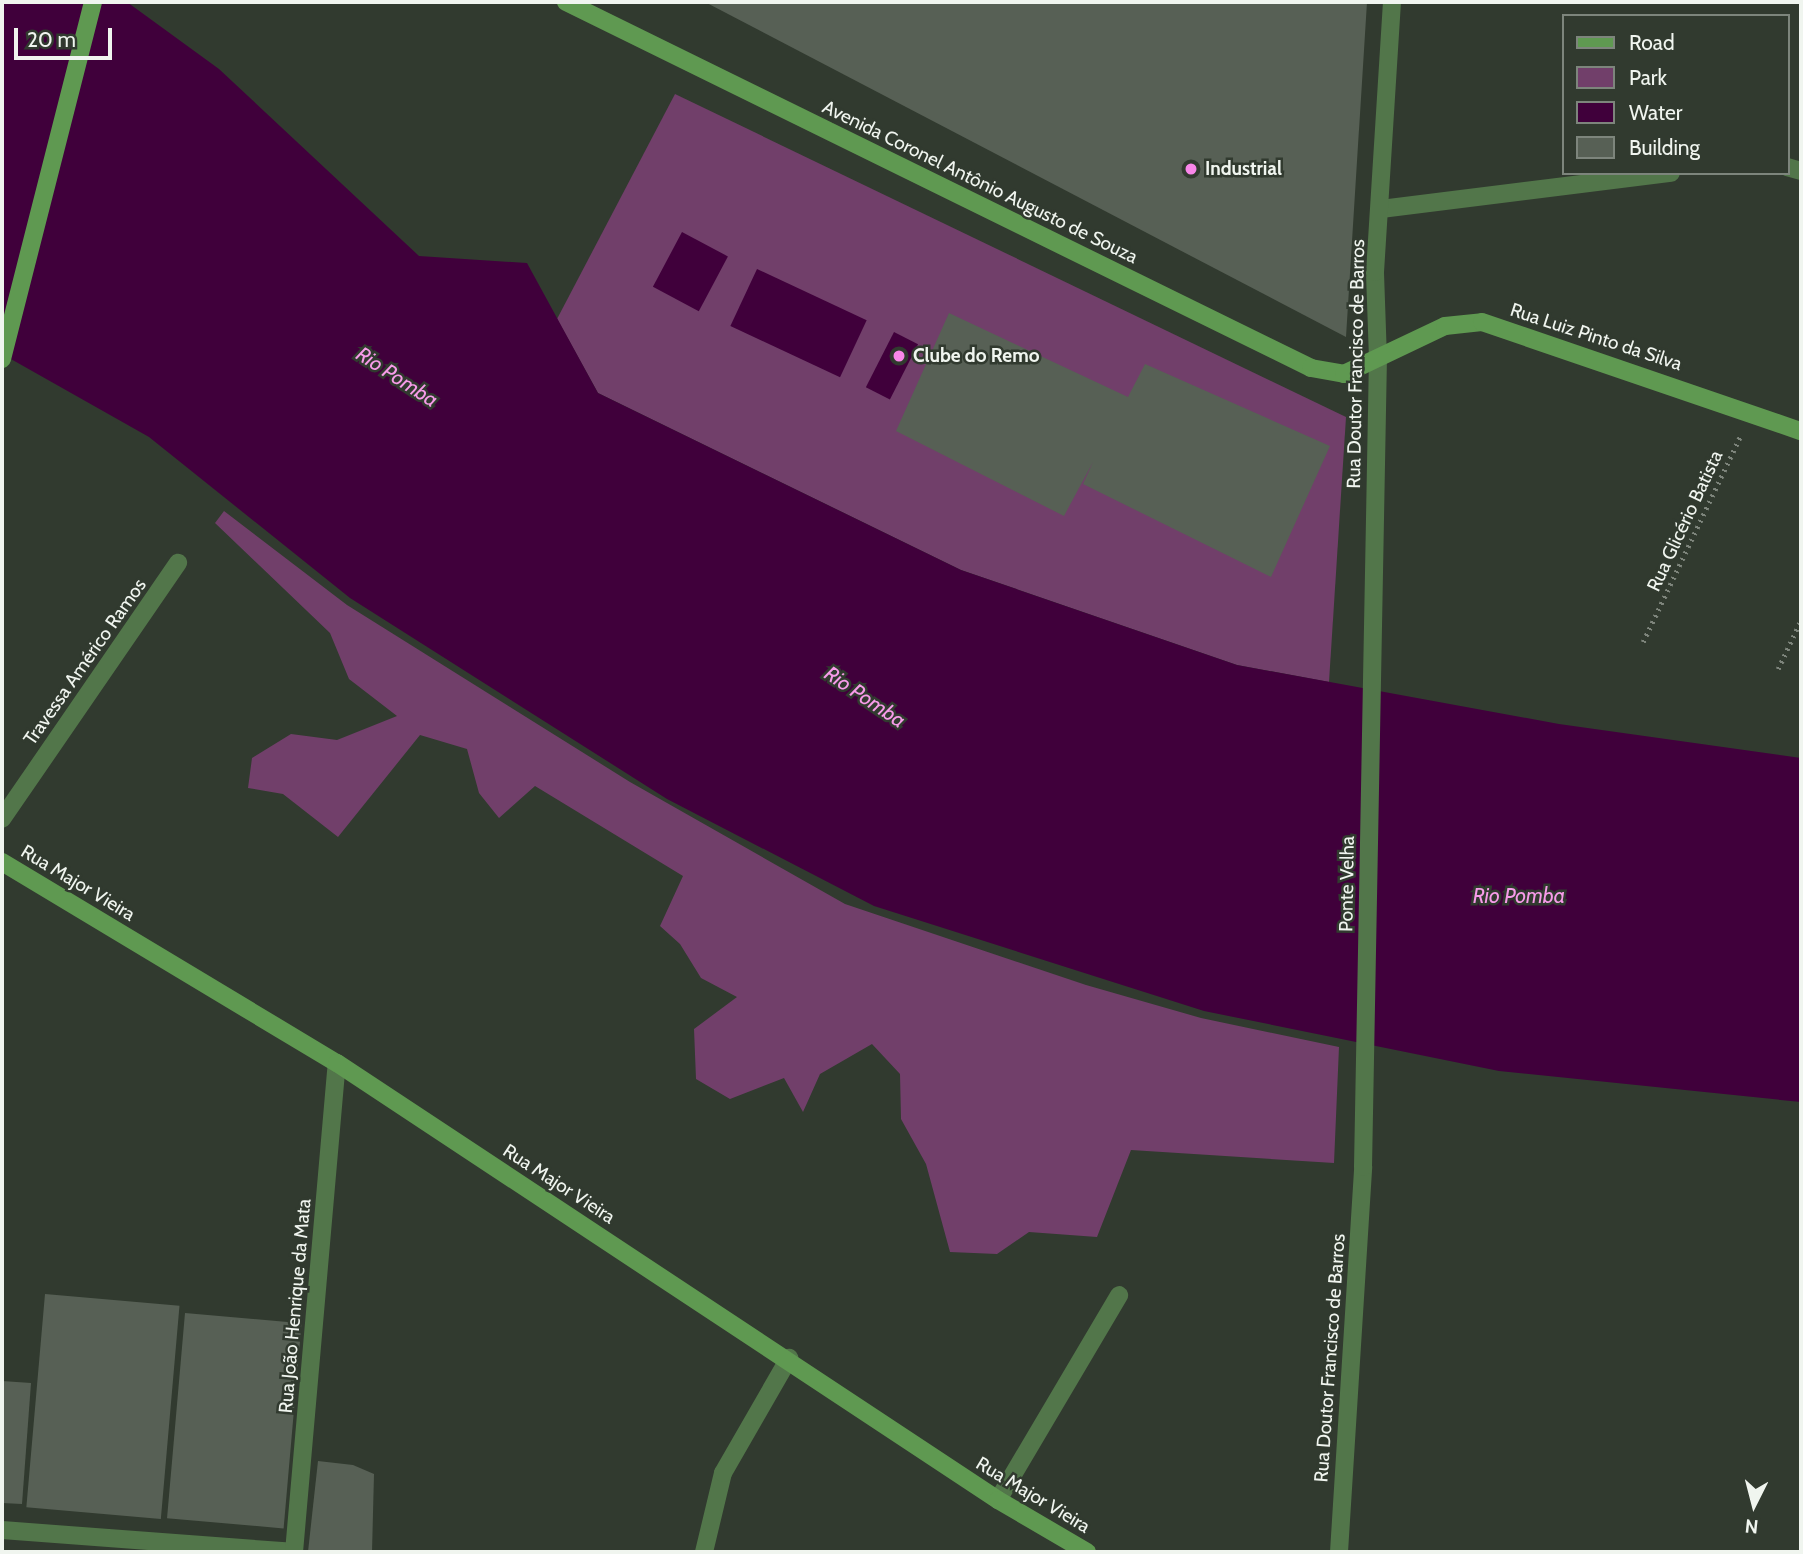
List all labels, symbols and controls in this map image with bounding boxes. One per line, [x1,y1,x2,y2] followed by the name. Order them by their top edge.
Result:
[18,14,116,58] scale bar
[1562,14,1789,175] legend
[27,27,76,52] text: 20 m
[1629,30,1675,55] text: Road
[1629,65,1667,90] text: Park
[819,95,1141,269] street label: Avenida Coronel Antônio Augusto de Souza
[1629,100,1682,125] text: Water
[1629,135,1700,160] text: Building
[1205,158,1282,180] place label: Industrial
[1183,161,1199,177] marker: Industrial
[1342,239,1370,489] street label: Rua Doutor Francisco de Barros
[1507,298,1685,376] street label: Rua Luiz Pinto da Silva
[351,341,443,413] water label: Rio Pomba
[913,345,1039,367] place label: Clube do Remo
[891,348,907,364] marker: Clube do Remo
[1642,447,1728,595] street label: Rua Glicério Batista
[19,574,151,750] street label: Travessa Américo Ramos
[820,661,910,733] water label: Rio Pomba
[1335,836,1359,932] street label: Ponte Velha
[17,840,139,926] street label: Rua Major Vieira
[1473,883,1565,909] water label: Rio Pomba
[499,1139,619,1229] street label: Rua Major Vieira
[274,1198,316,1414] street label: Rua João Henrique da Mata
[1310,1233,1350,1483] street label: Rua Doutor Francisco de Barros
[972,1452,1094,1538] street label: Rua Major Vieira
[1719,1470,1789,1540] north arrow
[1744,1514,1760,1539] text: N

